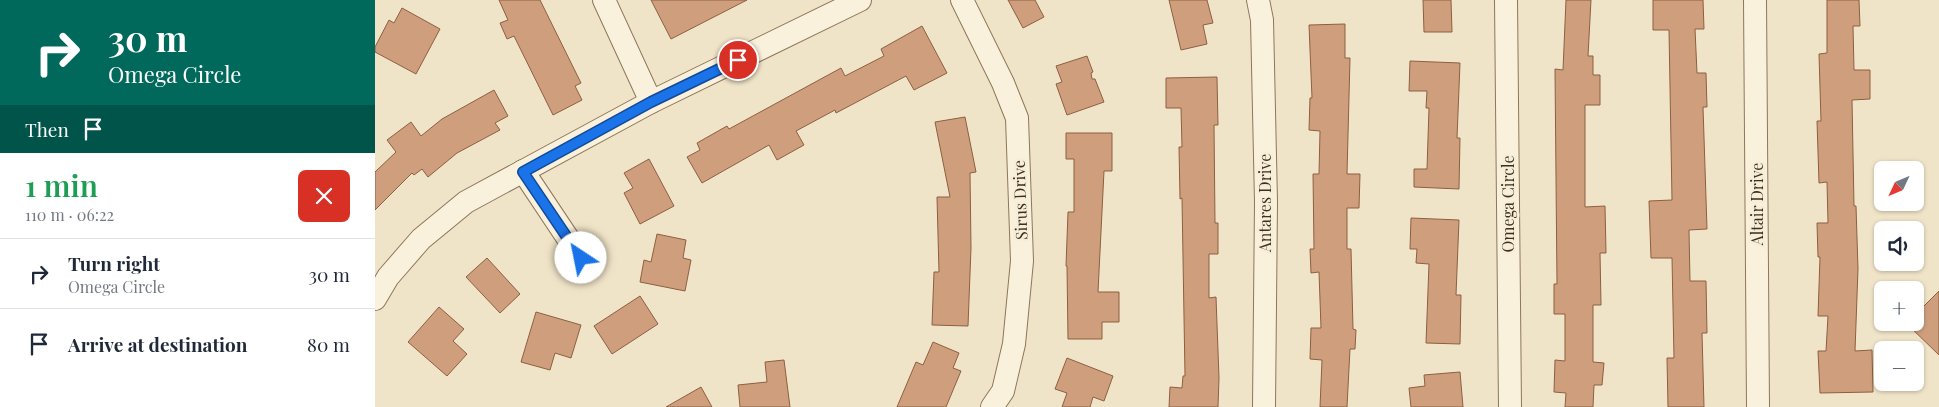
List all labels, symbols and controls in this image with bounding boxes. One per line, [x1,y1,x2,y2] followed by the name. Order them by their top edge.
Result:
[108,14,188,61] text: 30 m
[25,20,90,85] icon: right
[717,39,759,81] pin
[724,46,752,74] icon: arrive
[108,59,241,89] text: Omega Circle
[79,115,107,143] icon: arrive
[25,116,69,142] text: Then
[1254,154,1275,253] street label: Antares Drive
[1497,156,1518,253] street label: Omega Circle
[1008,160,1031,240] street label: Sirus Drive
[1874,161,1924,211] north arrow
[1874,161,1924,391] map controls
[1746,163,1767,246] street label: Altair Drive
[25,165,98,205] text: 1 min
[298,170,350,222] button: close
[25,204,114,225] text: 110 m · 06:22
[1874,221,1924,271] button: sound
[554,231,606,283] position arrow
[68,250,160,276] text: Turn right
[25,260,53,288] icon: right
[308,261,350,287] text: 30 m
[68,276,165,297] text: Omega Circle
[1874,281,1924,331] button: +
[25,330,53,358] icon: arrive
[68,331,248,357] text: Arrive at destination
[307,331,350,357] text: 80 m
[1874,341,1924,391] button: −

